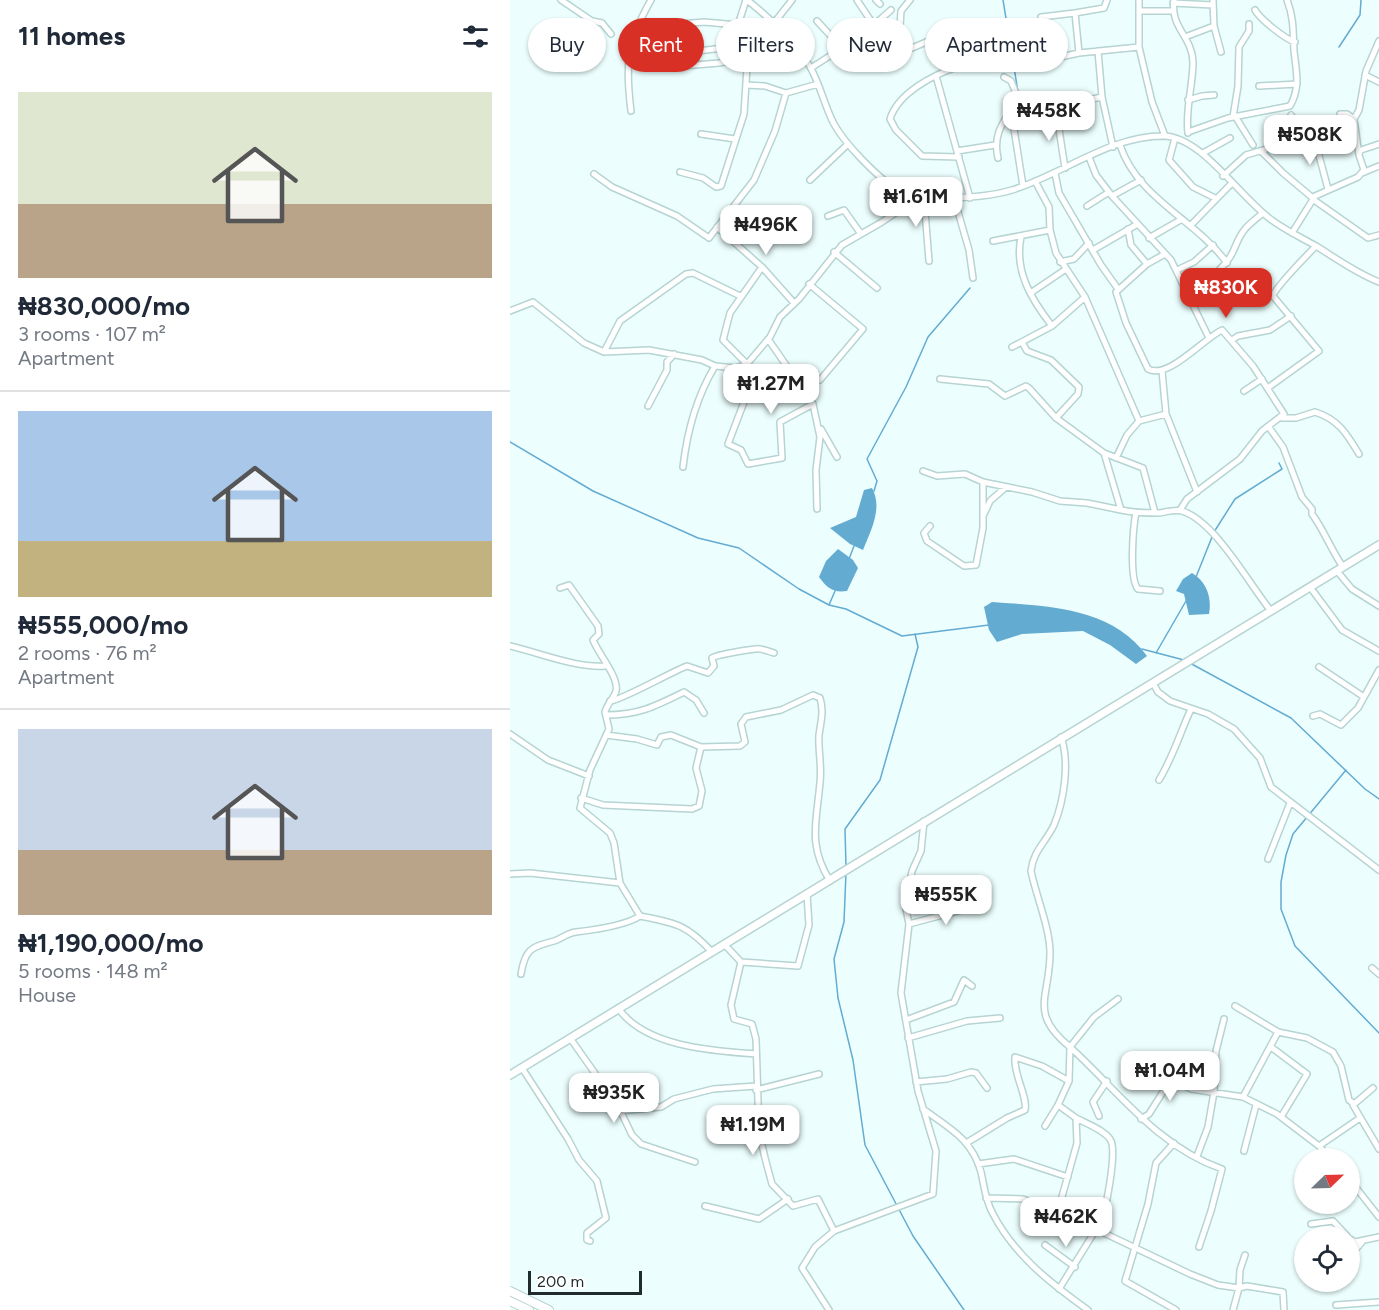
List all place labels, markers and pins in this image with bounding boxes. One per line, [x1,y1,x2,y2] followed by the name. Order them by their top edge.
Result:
[1007,91,1091,142] pin: ₦458K
[1268,115,1352,166] pin: ₦508K
[867,177,965,228] pin: ₦1.61M
[724,205,808,256] pin: ₦496K
[1184,268,1268,319] pin: ₦830K
[722,364,820,415] pin: ₦1.27M
[904,875,988,926] pin: ₦555K
[1121,1051,1219,1102] pin: ₦1.04M
[572,1073,656,1124] pin: ₦935K
[704,1105,802,1156] pin: ₦1.19M
[1024,1197,1108,1248] pin: ₦462K

